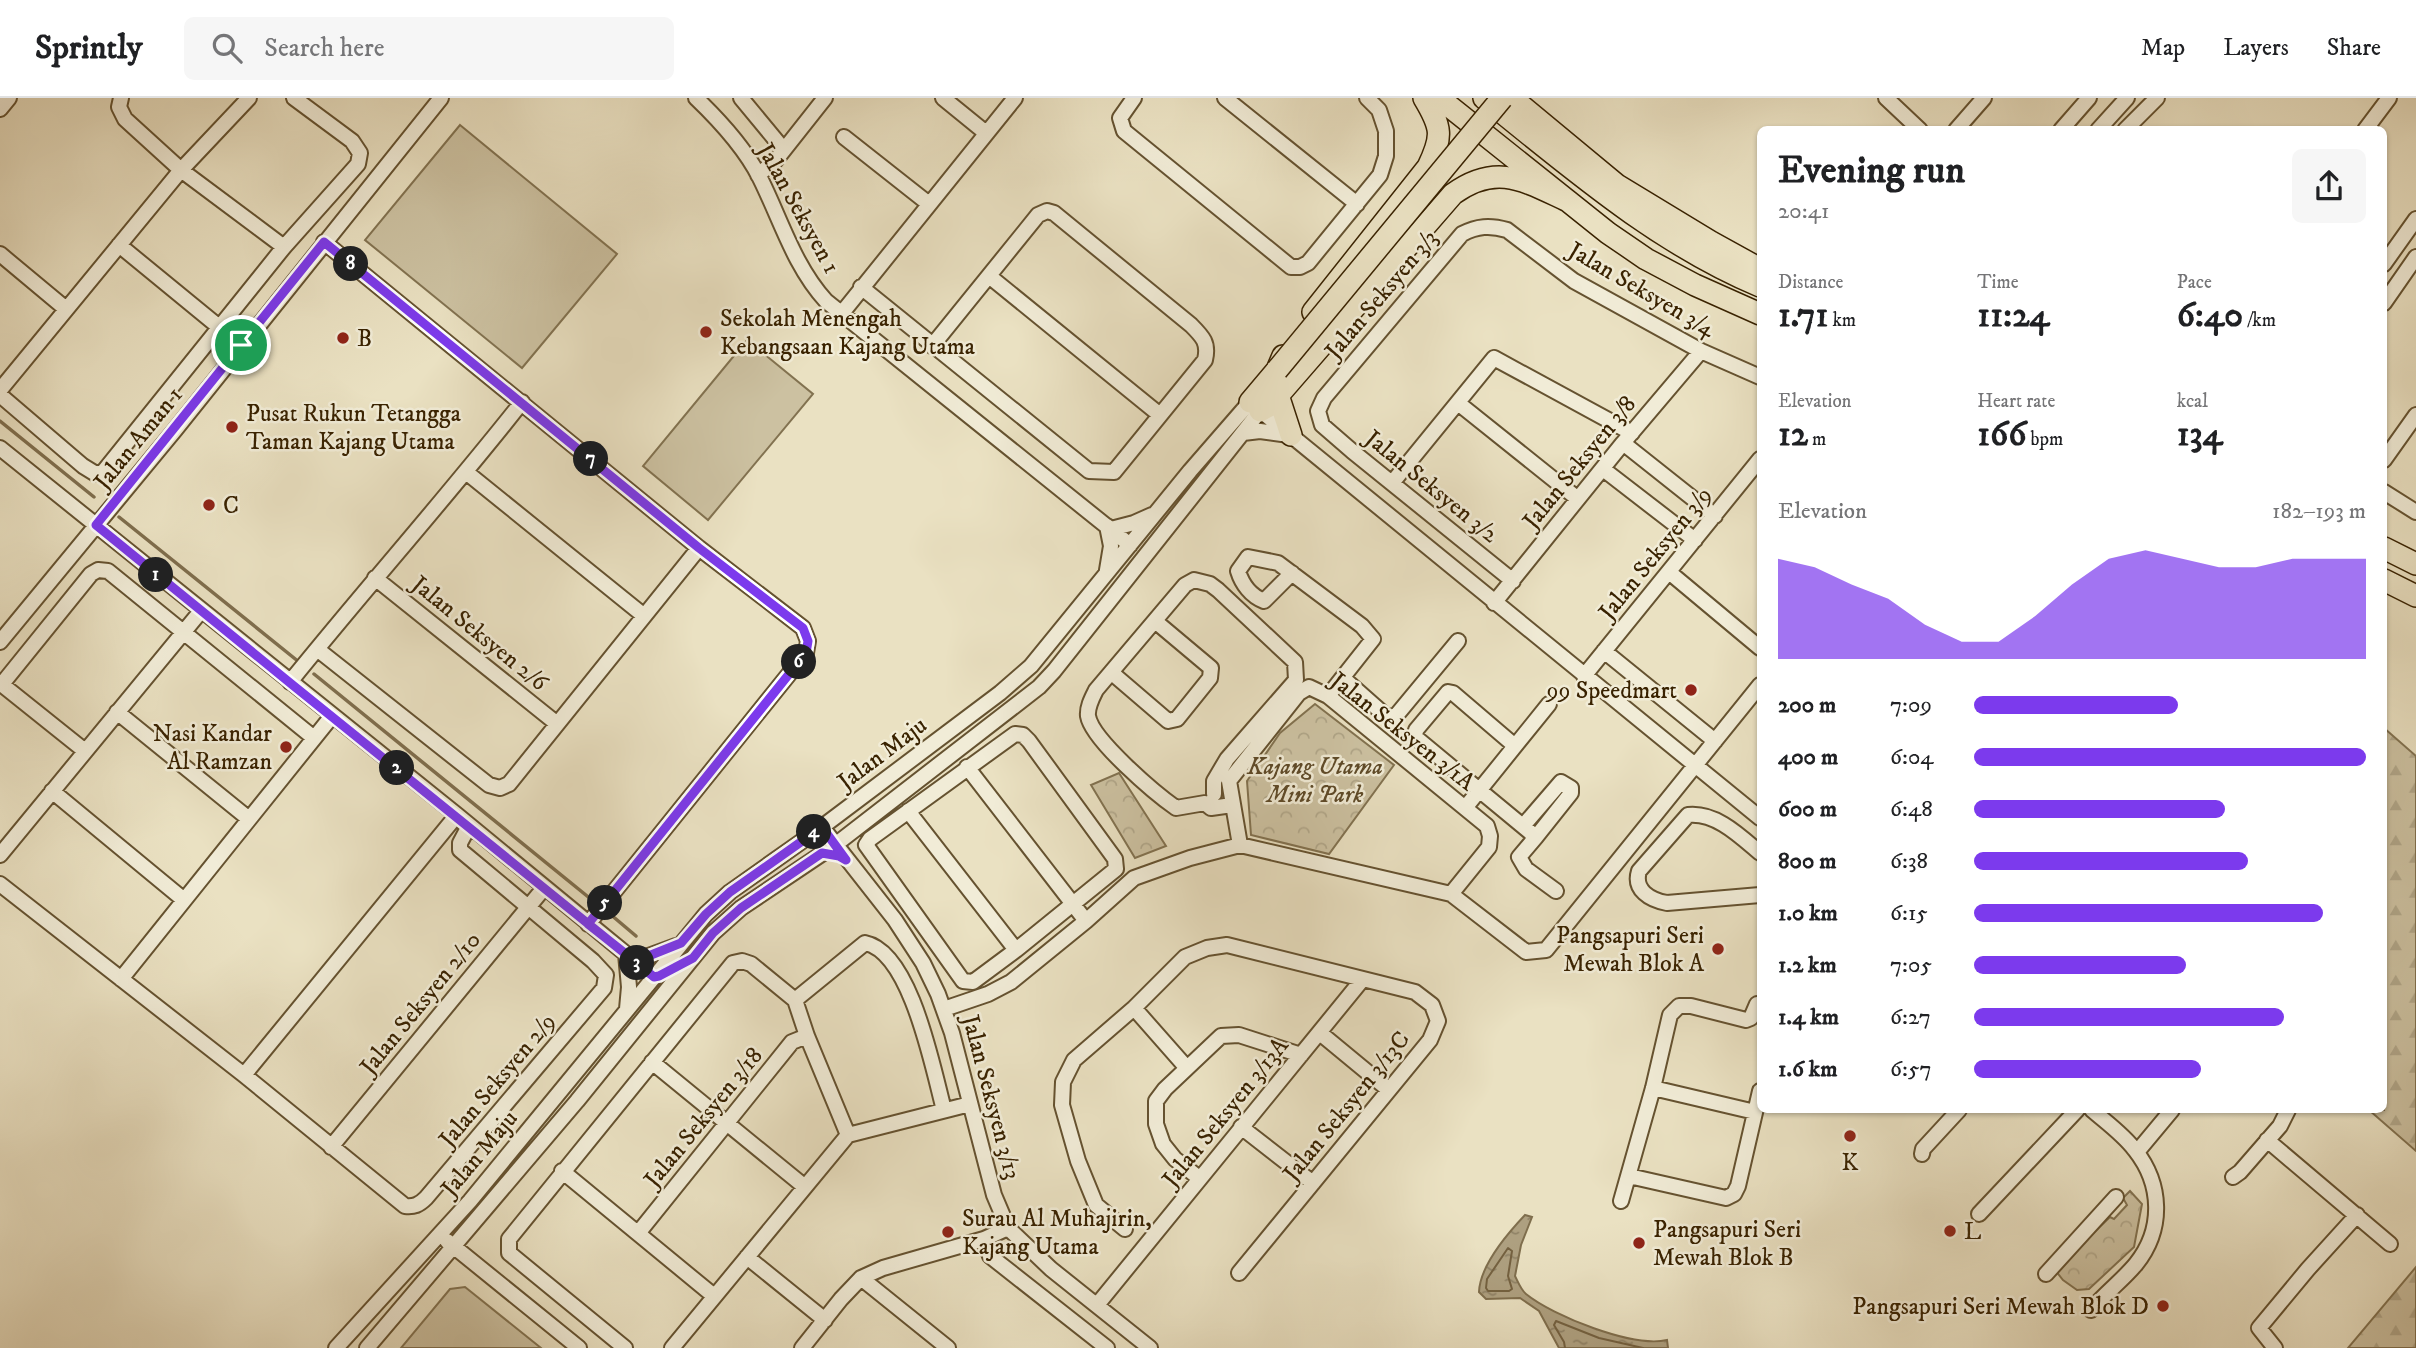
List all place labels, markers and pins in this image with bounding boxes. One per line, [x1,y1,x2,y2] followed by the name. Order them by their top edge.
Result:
[334,246,368,282] pin: 8
[720,304,976,362] place label: Sekolah Menengah Kebangsaan Kajang Utama
[211,315,271,375] pin
[357,324,372,354] place label: B
[698,324,714,340] marker: Sekolah Menengah Kebangsaan Kajang Utama
[335,330,351,346] marker: B
[246,399,462,457] place label: Pusat Rukun Tetangga Taman Kajang Utama
[224,419,240,435] marker: Pusat Rukun Tetangga Taman Kajang Utama
[574,442,608,476] pin: 7
[223,491,239,521] place label: C
[201,497,217,513] marker: C
[138,558,174,592] pin: 1
[782,644,816,680] pin: 6
[1546,676,1677,706] place label: 99 Speedmart
[1683,682,1699,698] marker: 99 Speedmart
[153,719,272,777] place label: Nasi Kandar Al Ramzan
[278,739,294,755] marker: Nasi Kandar Al Ramzan
[380,750,414,786] pin: 2
[796,814,832,850] pin: 4
[588,886,622,920] pin: 5
[1556,921,1705,979] place label: Pangsapuri Seri Mewah Blok A
[1710,941,1726,957] marker: Pangsapuri Seri Mewah Blok A
[620,946,654,980] pin: 3
[1842,1128,1858,1144] marker: K
[1842,1148,1859,1178] place label: K
[962,1204,1152,1262] place label: Surau Al Muhajirin, Kajang Utama
[1653,1215,1801,1273] place label: Pangsapuri Seri Mewah Blok B
[1964,1217,1981,1247] place label: L
[1942,1223,1958,1239] marker: L
[940,1224,956,1240] marker: Surau Al Muhajirin, Kajang Utama
[1631,1235,1647,1251] marker: Pangsapuri Seri Mewah Blok B
[1852,1292,2149,1322] place label: Pangsapuri Seri Mewah Blok D
[2155,1298,2171,1314] marker: Pangsapuri Seri Mewah Blok D

